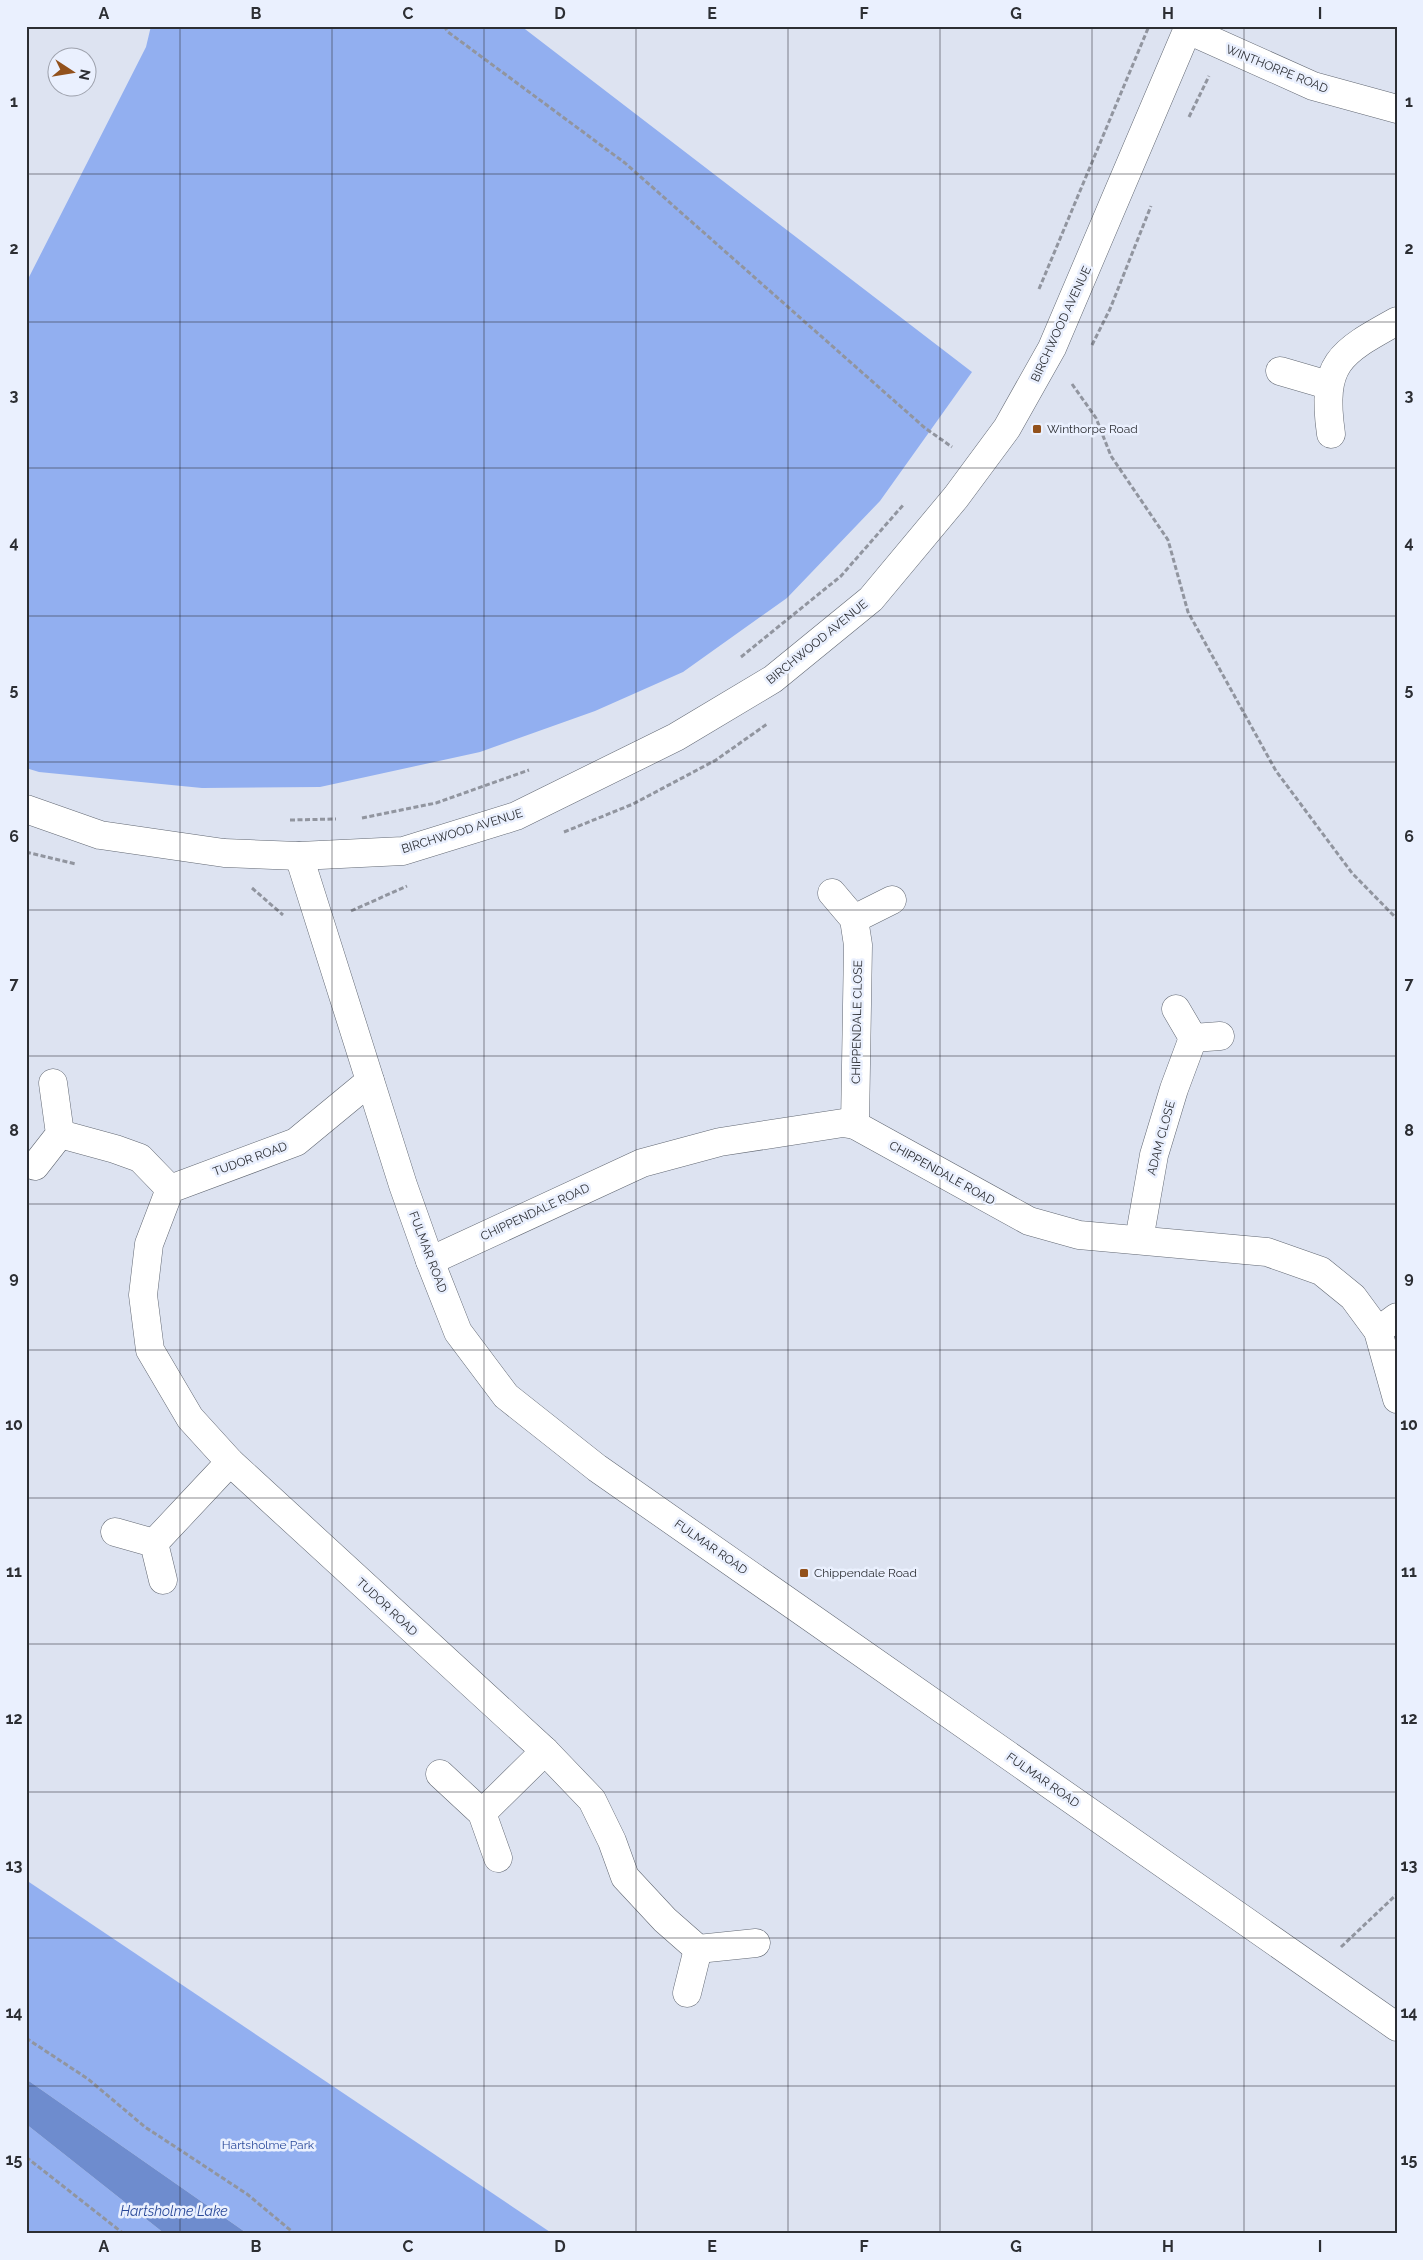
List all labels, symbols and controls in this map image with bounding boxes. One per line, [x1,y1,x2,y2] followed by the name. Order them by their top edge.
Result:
[99,4,110,23] text: A
[251,4,262,23] text: B
[403,4,414,23] text: C
[554,4,566,23] text: D
[707,4,717,23] text: E
[859,4,869,23] text: F
[1010,4,1022,23] text: G
[1162,4,1174,23] text: H
[1318,4,1322,23] text: I
[1224,42,1330,96] street label: WINTHORPE ROAD
[48,48,98,98] north arrow
[76,68,94,82] text: N
[10,92,18,111] text: 1
[1405,92,1413,111] text: 1
[9,239,19,258] text: 2
[1404,239,1414,258] text: 2
[1028,264,1094,384] street label: BIRCHWOOD AVENUE
[10,386,19,405] text: 3
[1405,386,1414,405] text: 3
[1047,422,1138,436] place label: Winthorpe Road
[1031,423,1043,435] marker: Winthorpe Road
[9,533,19,552] text: 4
[1404,533,1414,552] text: 4
[764,597,870,687] street label: BIRCHWOOD AVENUE
[10,680,19,699] text: 5
[1405,680,1414,699] text: 5
[400,806,524,856] street label: BIRCHWOOD AVENUE
[9,827,19,846] text: 6
[1404,827,1414,846] text: 6
[849,960,865,1084] street label: CHIPPENDALE CLOSE
[10,974,19,993] text: 7
[1405,974,1414,993] text: 7
[1144,1099,1178,1177] street label: ADAM CLOSE
[9,1121,19,1140] text: 8
[1404,1121,1414,1140] text: 8
[887,1138,998,1208] street label: CHIPPENDALE ROAD
[211,1139,289,1179] street label: TUDOR ROAD
[478,1180,592,1243] street label: CHIPPENDALE ROAD
[406,1209,450,1295] street label: FULMAR ROAD
[9,1268,19,1287] text: 9
[1404,1268,1414,1287] text: 9
[5,1415,23,1434] text: 10
[1400,1415,1418,1434] text: 10
[672,1517,751,1578] street label: FULMAR ROAD
[6,1562,22,1581] text: 11
[1401,1562,1417,1581] text: 11
[814,1566,917,1580] place label: Chippendale Road
[798,1567,810,1579] marker: Chippendale Road
[354,1575,421,1639] street label: TUDOR ROAD
[6,1709,22,1728] text: 12
[1401,1709,1417,1728] text: 12
[1004,1750,1083,1811] street label: FULMAR ROAD
[6,1856,22,1875] text: 13
[1401,1856,1417,1875] text: 13
[5,2003,23,2022] text: 14
[1400,2003,1418,2022] text: 14
[222,2138,315,2152] park label: Hartsholme Park
[6,2150,23,2169] text: 15
[1401,2150,1418,2169] text: 15
[120,2203,228,2219] water label: Hartsholme Lake
[99,2237,110,2256] text: A
[251,2237,262,2256] text: B
[403,2237,414,2256] text: C
[554,2237,566,2256] text: D
[707,2237,717,2256] text: E
[859,2237,869,2256] text: F
[1010,2237,1022,2256] text: G
[1162,2237,1174,2256] text: H
[1318,2237,1322,2256] text: I

